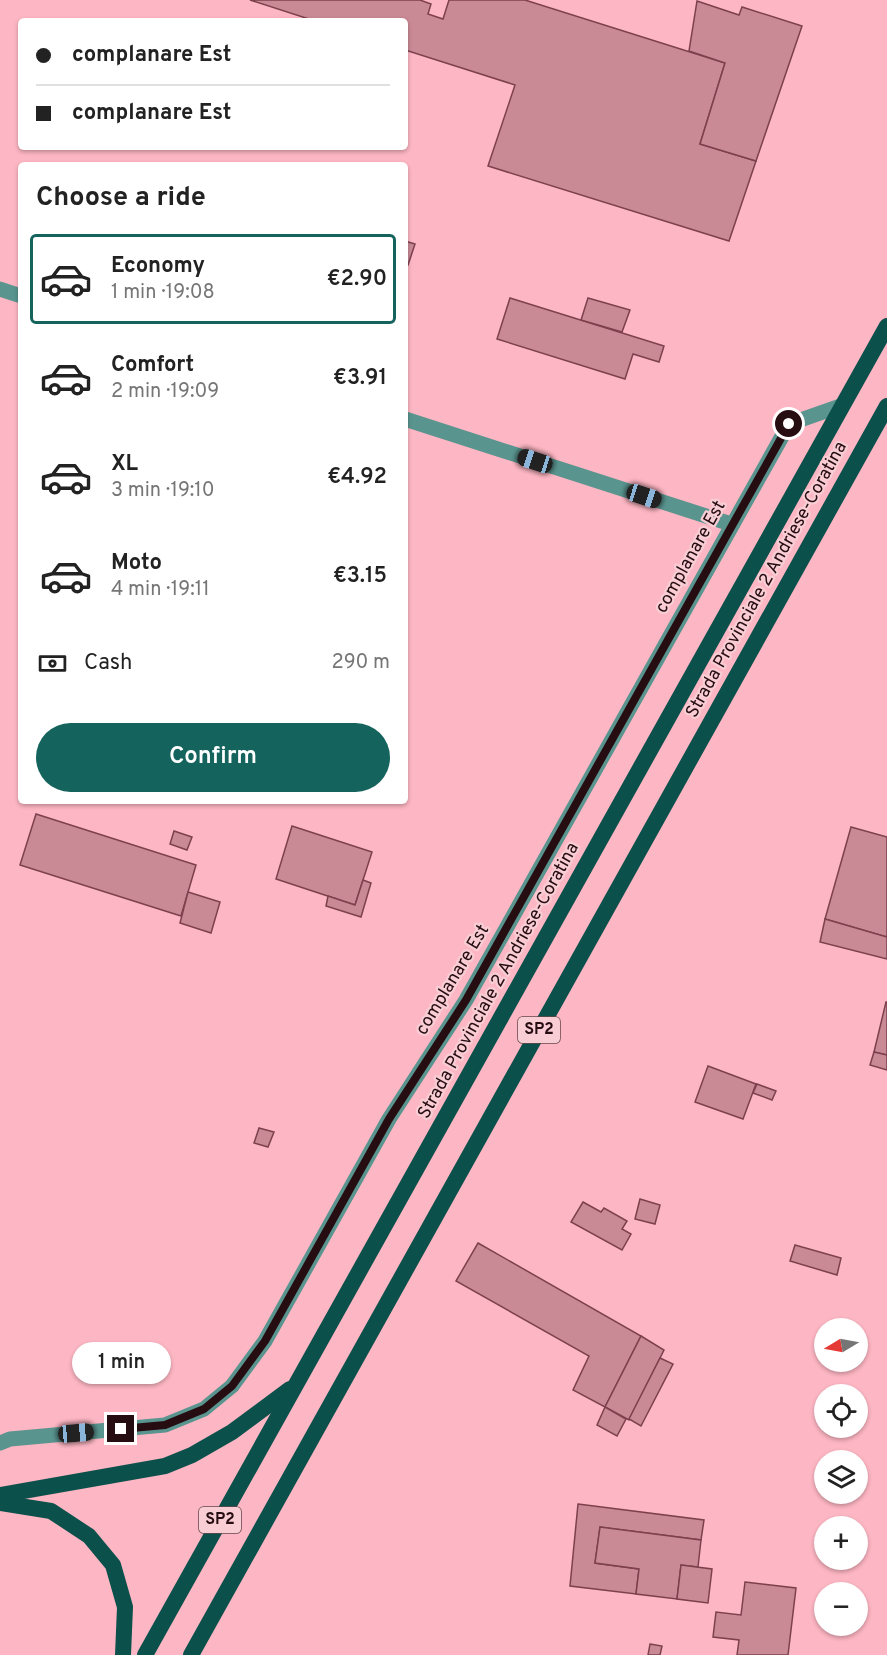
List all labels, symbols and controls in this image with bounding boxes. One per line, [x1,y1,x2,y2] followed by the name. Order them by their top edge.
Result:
[72,42,231,69] text: complanare Est
[72,100,231,127] text: complanare Est
[36,181,206,215] text: Choose a ride
[39,252,93,306] icon: car
[111,253,205,280] text: Economy
[327,266,387,293] text: €2.90
[111,280,215,306] text: 1 min · 19:08
[39,351,93,405] icon: car
[111,352,194,379] text: Comfort
[333,365,387,392] text: €3.91
[111,379,219,405] text: 2 min · 19:09
[775,410,802,437] route start
[681,438,853,722] street label: Strada Provinciale 2 Andriese-Coratina
[515,447,555,475] car
[39,450,93,504] icon: car
[111,451,138,478] text: XL
[327,464,387,491] text: €4.92
[111,478,215,504] text: 3 min · 19:10
[624,482,664,510] car
[651,497,731,617] street label: complanare Est
[39,549,93,603] icon: car
[111,550,162,577] text: Moto
[333,563,387,590] text: €3.15
[111,577,210,603] text: 4 min · 19:11
[36,647,69,680] icon: cash
[84,650,133,677] text: Cash
[332,650,390,676] text: 290 m
[36,723,390,792] button: Confirm
[413,839,585,1123] street label: Strada Provinciale 2 Andriese-Coratina
[411,920,495,1040] street label: complanare Est
[518,1017,560,1043] road number: SP2
[814,1318,868,1372] north arrow
[814,1318,868,1636] map controls
[72,1342,170,1384] callout: 1 min
[98,1350,145,1376] text: 1 min
[814,1384,868,1438] button: locate
[107,1415,134,1442] route end
[57,1422,95,1444] car
[814,1450,868,1504] button: layers
[199,1507,241,1533] road number: SP2
[814,1516,868,1570] button: +
[814,1582,868,1636] button: −

